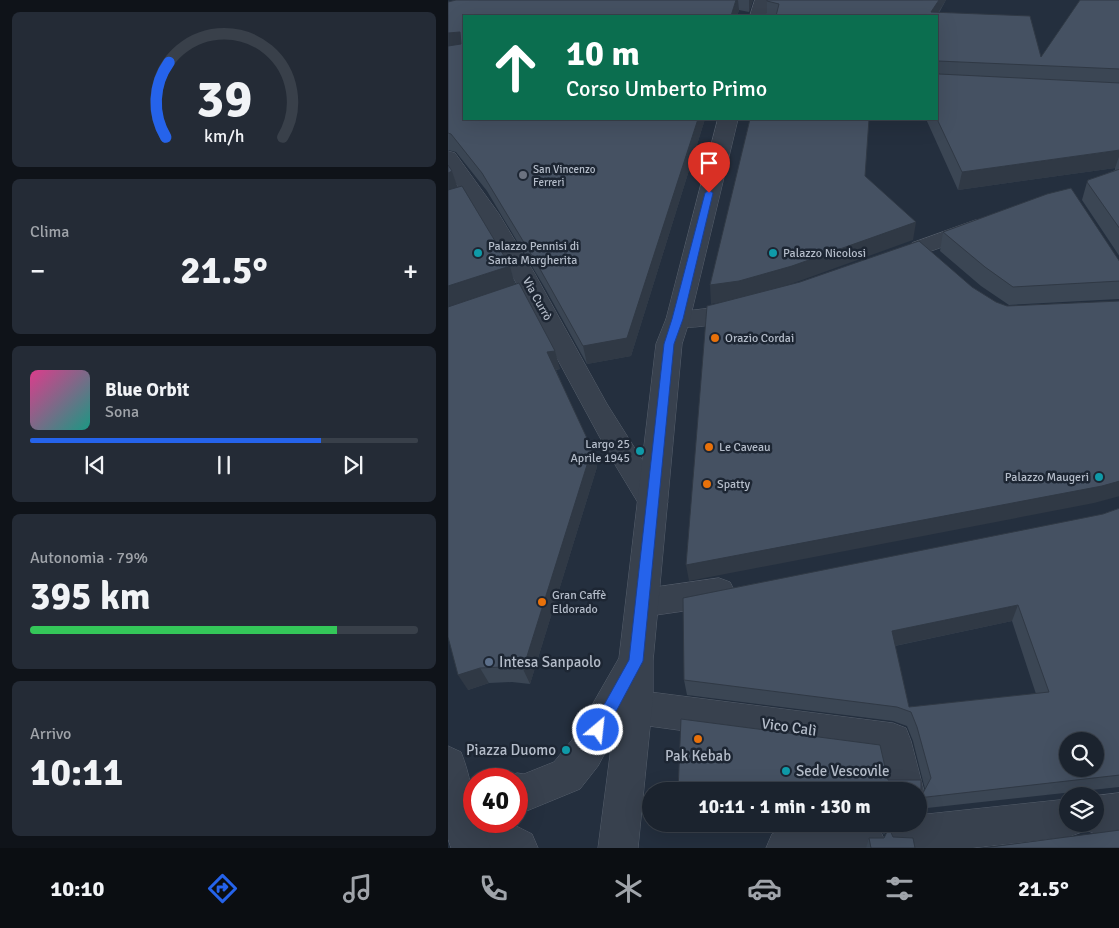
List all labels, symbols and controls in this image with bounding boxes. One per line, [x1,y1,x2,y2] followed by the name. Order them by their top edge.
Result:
[566,32,640,75] text: 10 m
[483,35,548,100] icon: ahead
[196,67,252,131] text: 39
[566,75,767,102] text: Corso Umberto Primo
[204,125,244,147] text: km/h
[688,142,730,193] pin
[695,149,723,177] icon: arrive
[533,163,596,189] place label: San Vincenzo Ferreri
[517,169,529,181] marker: San Vincenzo Ferreri
[30,222,69,242] text: Clima
[488,239,579,268] place label: Palazzo Pennisi di Santa Margherita
[783,246,866,261] place label: Palazzo Nicolosi
[180,247,268,294] text: 21.5°
[472,247,484,259] marker: Palazzo Pennisi di Santa Margherita
[767,247,779,259] marker: Palazzo Nicolosi
[30,254,45,288] text: −
[403,254,418,288] text: +
[519,275,555,323] street label: Via Currò
[725,331,794,346] place label: Orazio Cordai
[709,332,721,344] marker: Orazio Cordai
[105,378,189,402] text: Blue Orbit
[105,402,139,422] text: Sona
[570,437,630,466] place label: Largo 25 Aprile 1945
[719,440,771,455] place label: Le Caveau
[703,441,715,453] marker: Le Caveau
[634,445,646,457] marker: Largo 25 Aprile 1945
[81,451,109,479] icon: previous
[210,451,238,479] icon: pause
[339,451,367,479] icon: next
[1005,470,1089,485] place label: Palazzo Maugeri
[1093,471,1105,483] marker: Palazzo Maugeri
[717,477,750,492] place label: Spatty
[701,478,713,490] marker: Spatty
[30,548,148,568] text: Autonomia · 79%
[30,573,151,620] text: 395 km
[552,588,606,617] place label: Gran Caffè Eldorado
[536,596,548,608] marker: Gran Caffè Eldorado
[499,653,601,671] place label: Intesa Sanpaolo
[483,656,495,668] marker: Intesa Sanpaolo
[571,703,623,755] position arrow
[760,714,818,740] street label: Vico Calì
[30,724,71,744] text: Arrivo
[1059,732,1104,832] map controls
[1059,732,1104,777] button: search
[692,733,704,745] marker: Pak Kebab
[466,741,556,759] place label: Piazza Duomo
[560,744,572,756] marker: Piazza Duomo
[665,747,731,765] place label: Pak Kebab
[30,749,123,796] text: 10:11
[796,762,890,780] place label: Sede Vescovile
[780,765,792,777] marker: Sede Vescovile
[463,768,528,833] speed limit sign: 40
[1059,787,1104,832] button: layers
[698,795,871,819] text: 10:11 · 1 min · 130 m
[205,871,240,906] icon: directions
[340,871,375,906] icon: music
[476,871,511,906] icon: phone
[611,871,646,906] icon: climate
[747,871,782,906] icon: car
[882,871,917,906] icon: filters
[50,875,104,902] text: 10:10
[1018,875,1069,902] text: 21.5°

